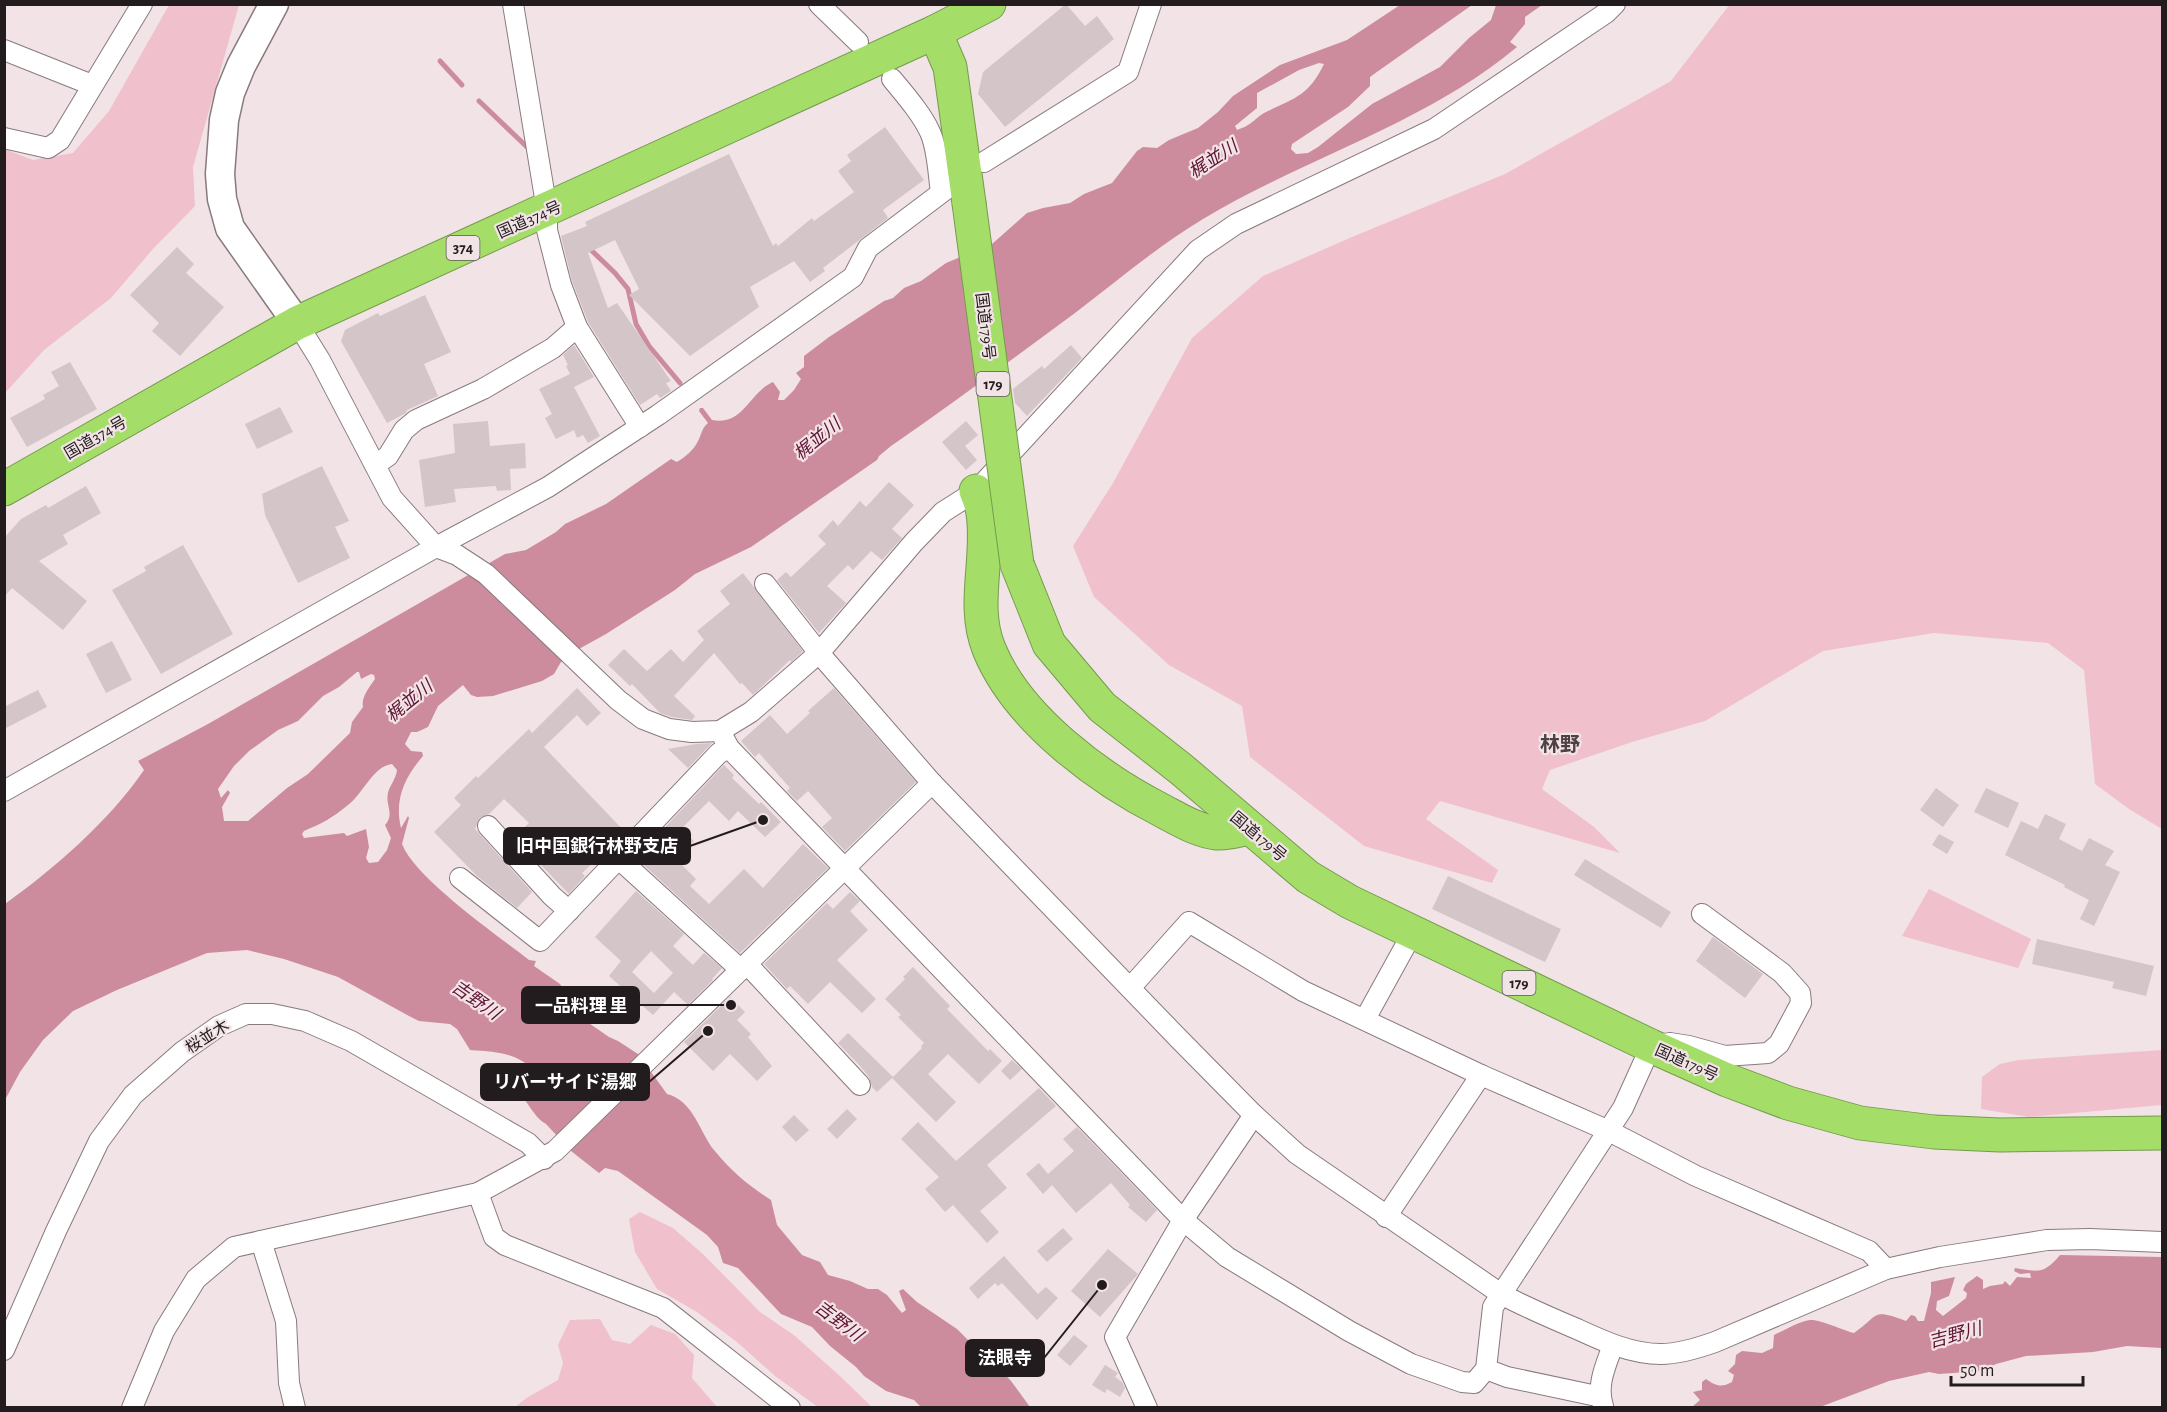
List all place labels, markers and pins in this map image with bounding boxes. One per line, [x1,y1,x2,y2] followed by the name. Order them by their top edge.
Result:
[504,828,690,864] callout: 旧中国銀行林野支店
[522,987,639,1023] callout: 一品料理 里
[481,1064,649,1100] callout: リバーサイド湯郷
[966,1340,1044,1376] callout: 法眼寺

